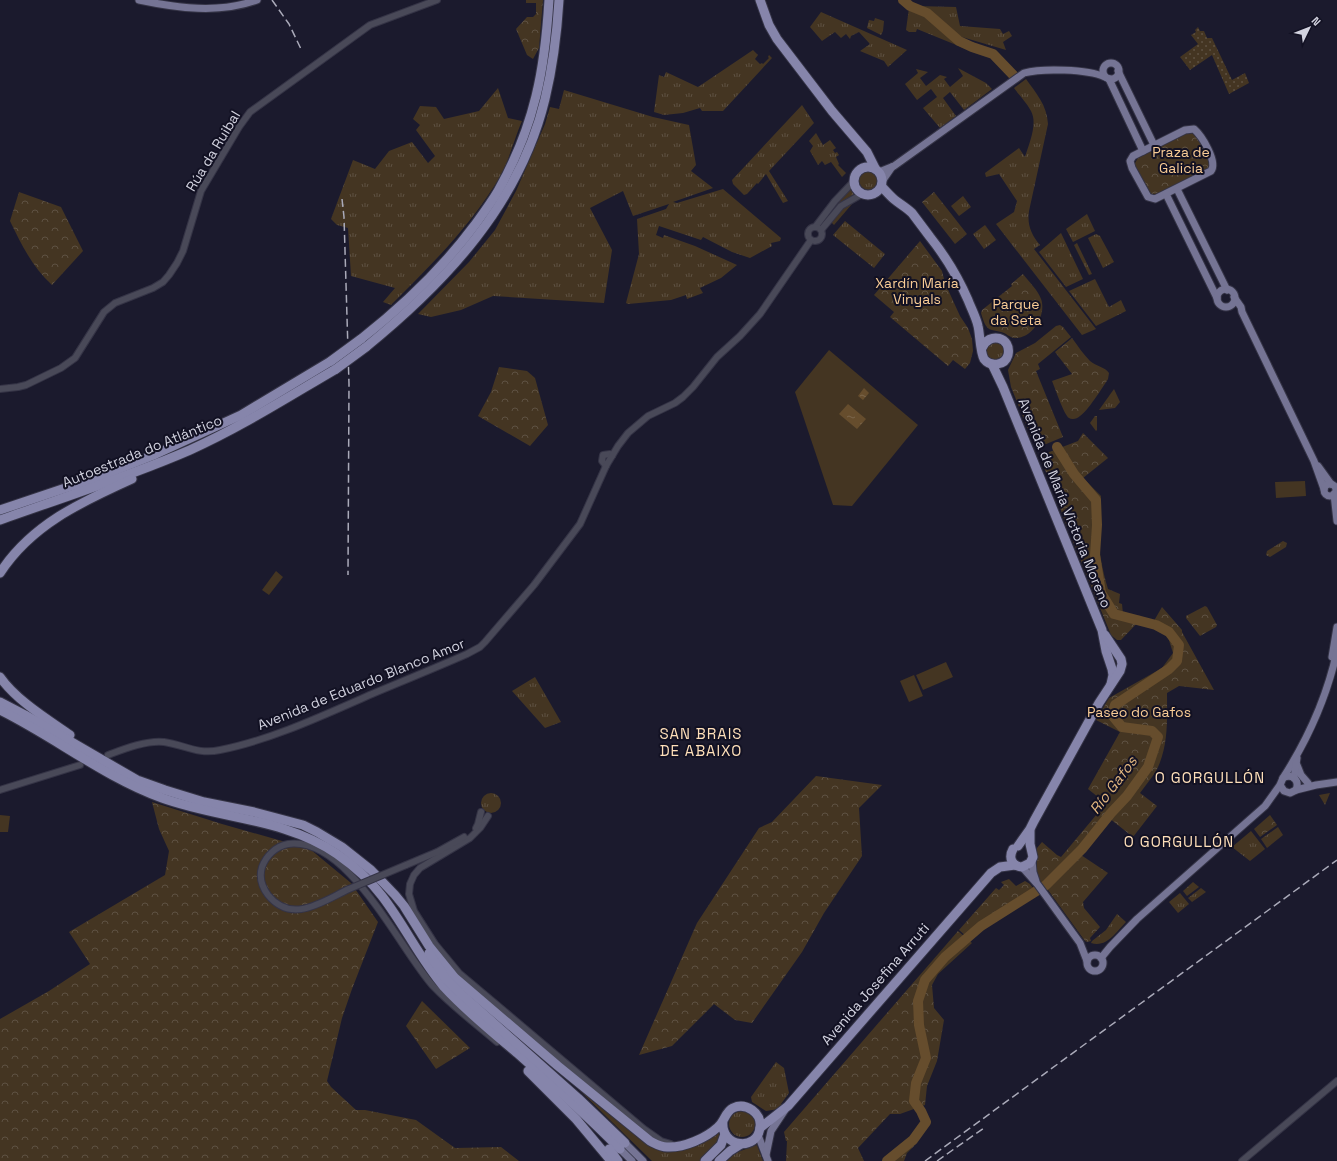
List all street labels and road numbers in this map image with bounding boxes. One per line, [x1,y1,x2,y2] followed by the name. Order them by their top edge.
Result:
[182,107,244,195] street label: Rúa da Ruibal
[1015,395,1115,611] street label: Avenida de María Victoria Moreno
[60,411,224,491] street label: Autoestrada do Atlántico
[255,634,467,734] street label: Avenida de Eduardo Blanco Amor
[817,919,933,1049] street label: Avenida Josefina Arruti

